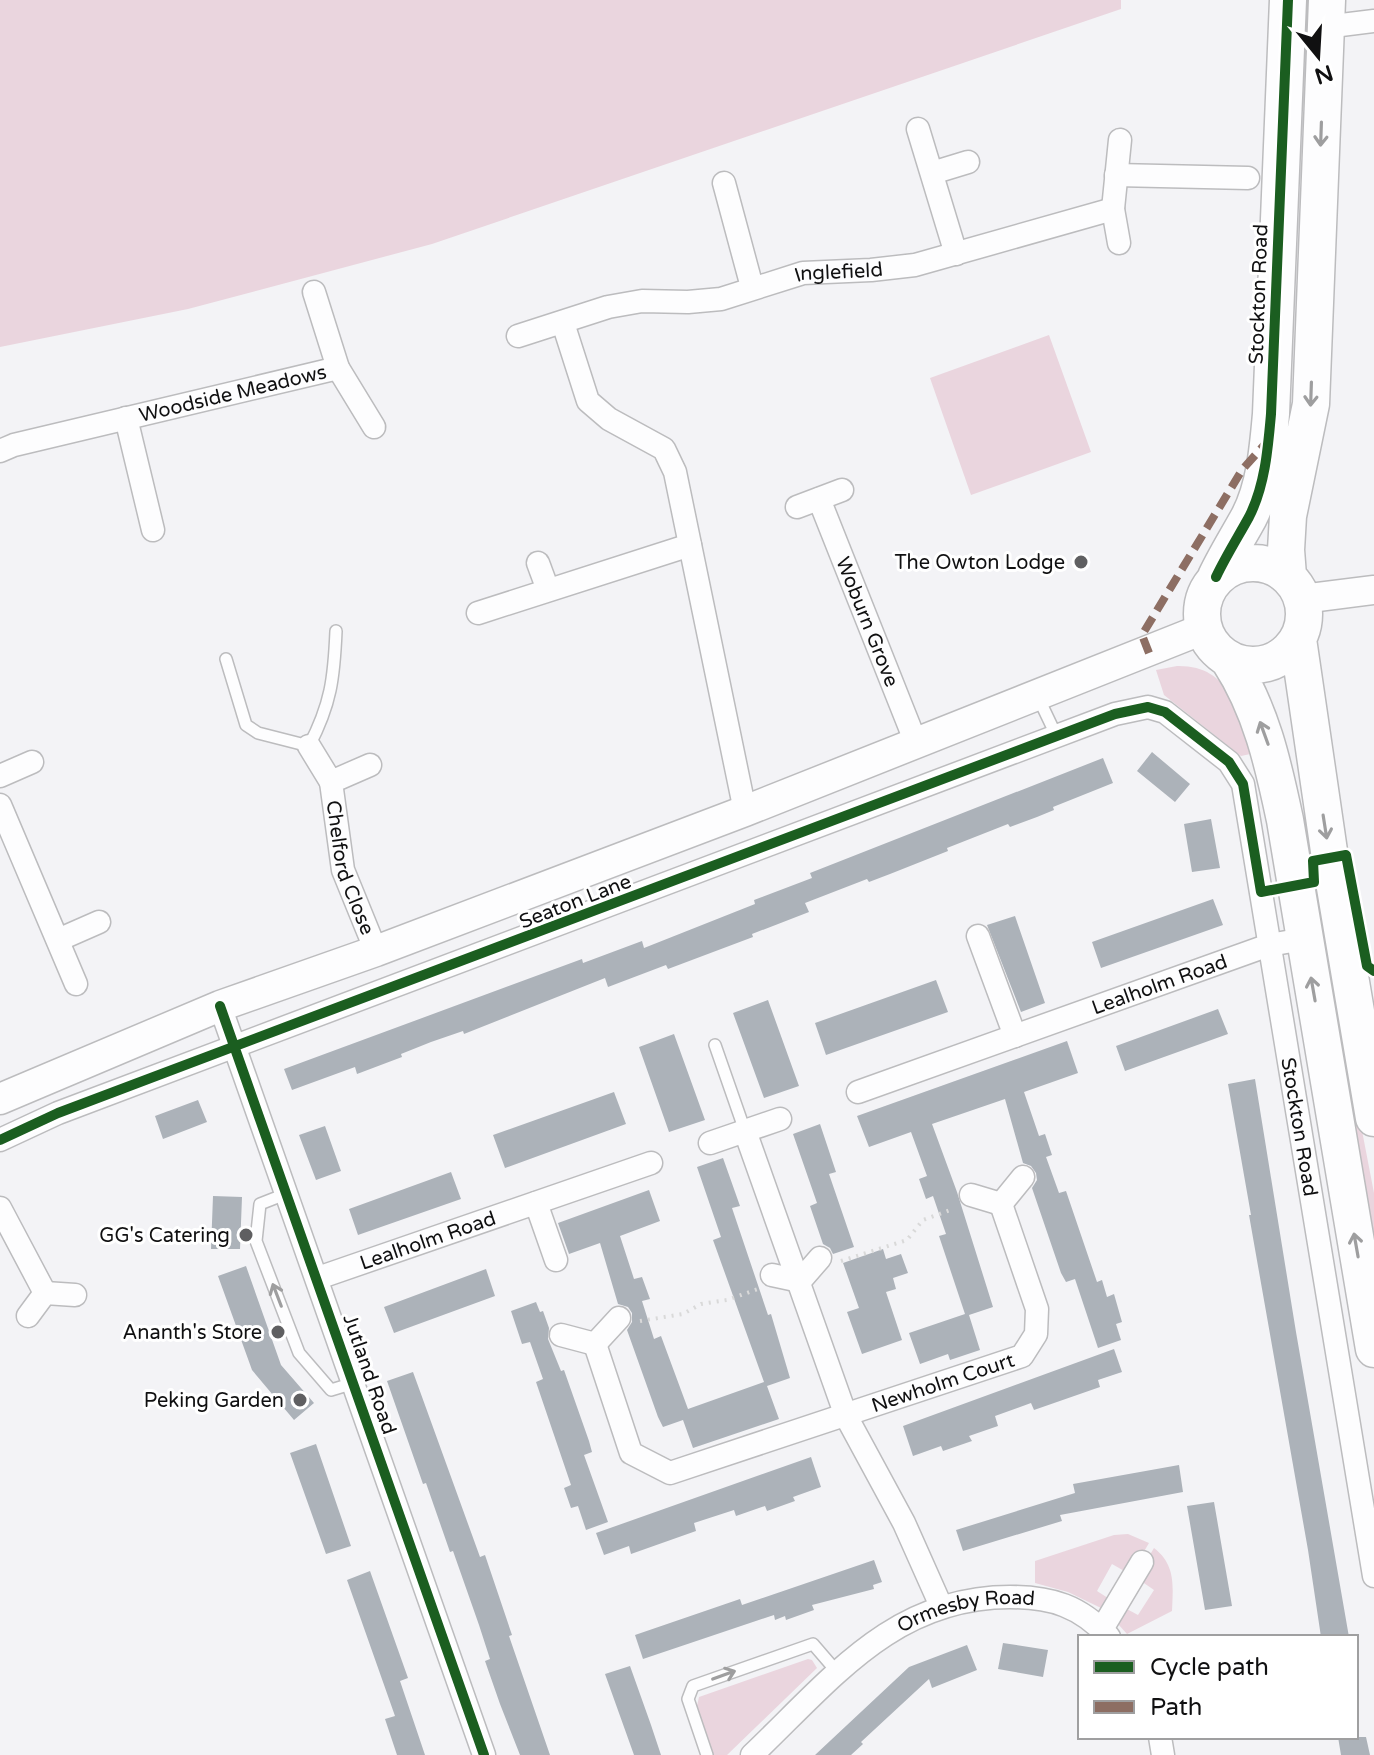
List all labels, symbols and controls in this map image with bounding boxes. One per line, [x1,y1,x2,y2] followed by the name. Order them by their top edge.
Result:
[1278,16,1358,96] north arrow
[1311,59,1336,89] text: N
[1313,120,1328,147] one-way arrow
[1245,223,1273,365] street label: Stockton Road
[792,258,884,288] street label: Inglefield
[137,360,329,428] street label: Woodside Meadows
[1303,380,1318,407] one-way arrow
[894,551,1065,575] place label: The Owton Lodge
[1072,553,1090,571] marker: The Owton Lodge
[830,554,903,690] street label: Woburn Grove
[1256,721,1271,746] one-way arrow
[321,799,379,938] street label: Chelford Close
[1319,814,1334,839] one-way arrow
[516,870,635,934] street label: Seaton Lane
[1089,950,1231,1020] street label: Lealholm Road
[1304,976,1319,1002] one-way arrow
[1275,1056,1322,1198] street label: Stockton Road
[357,1207,499,1276] street label: Lealholm Road
[99,1224,230,1248] place label: GG's Catering
[237,1226,255,1244] marker: GG's Catering
[1348,1233,1363,1258] one-way arrow
[269,1283,283,1308] one-way arrow
[337,1311,401,1438] street label: Jutland Road
[123,1321,262,1345] place label: Ananth's Store
[269,1323,287,1341] marker: Ananth's Store
[869,1348,1018,1418] street label: Newholm Court
[144,1389,284,1413] place label: Peking Garden
[291,1391,309,1409] marker: Peking Garden
[893,1586,1036,1638] street label: Ormesby Road
[1078,1635,1358,1739] legend
[1150,1653,1269,1682] text: Cycle path
[711,1667,736,1682] one-way arrow
[1150,1693,1203,1722] text: Path

